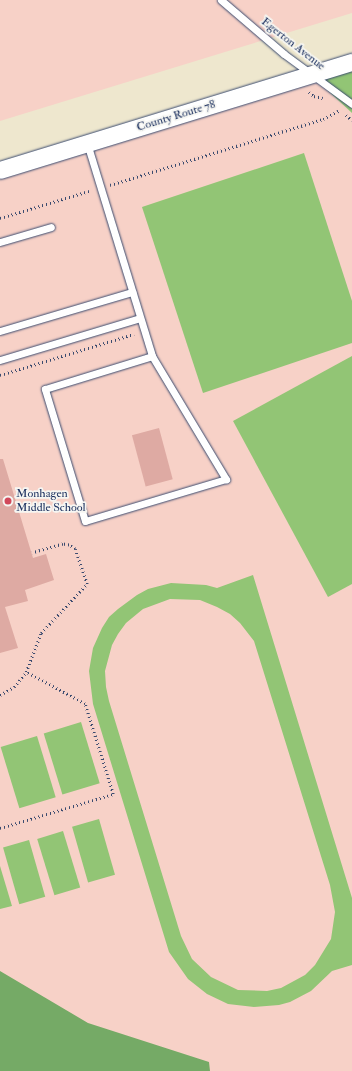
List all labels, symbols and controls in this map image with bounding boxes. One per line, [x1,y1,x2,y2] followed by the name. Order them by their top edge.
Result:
[258,15,328,73] street label: Egerton Avenue
[135,97,217,135] street label: County Route 78
[16,487,86,515] place label: Monhagen Middle School
[3,496,13,506] marker: Monhagen Middle School

